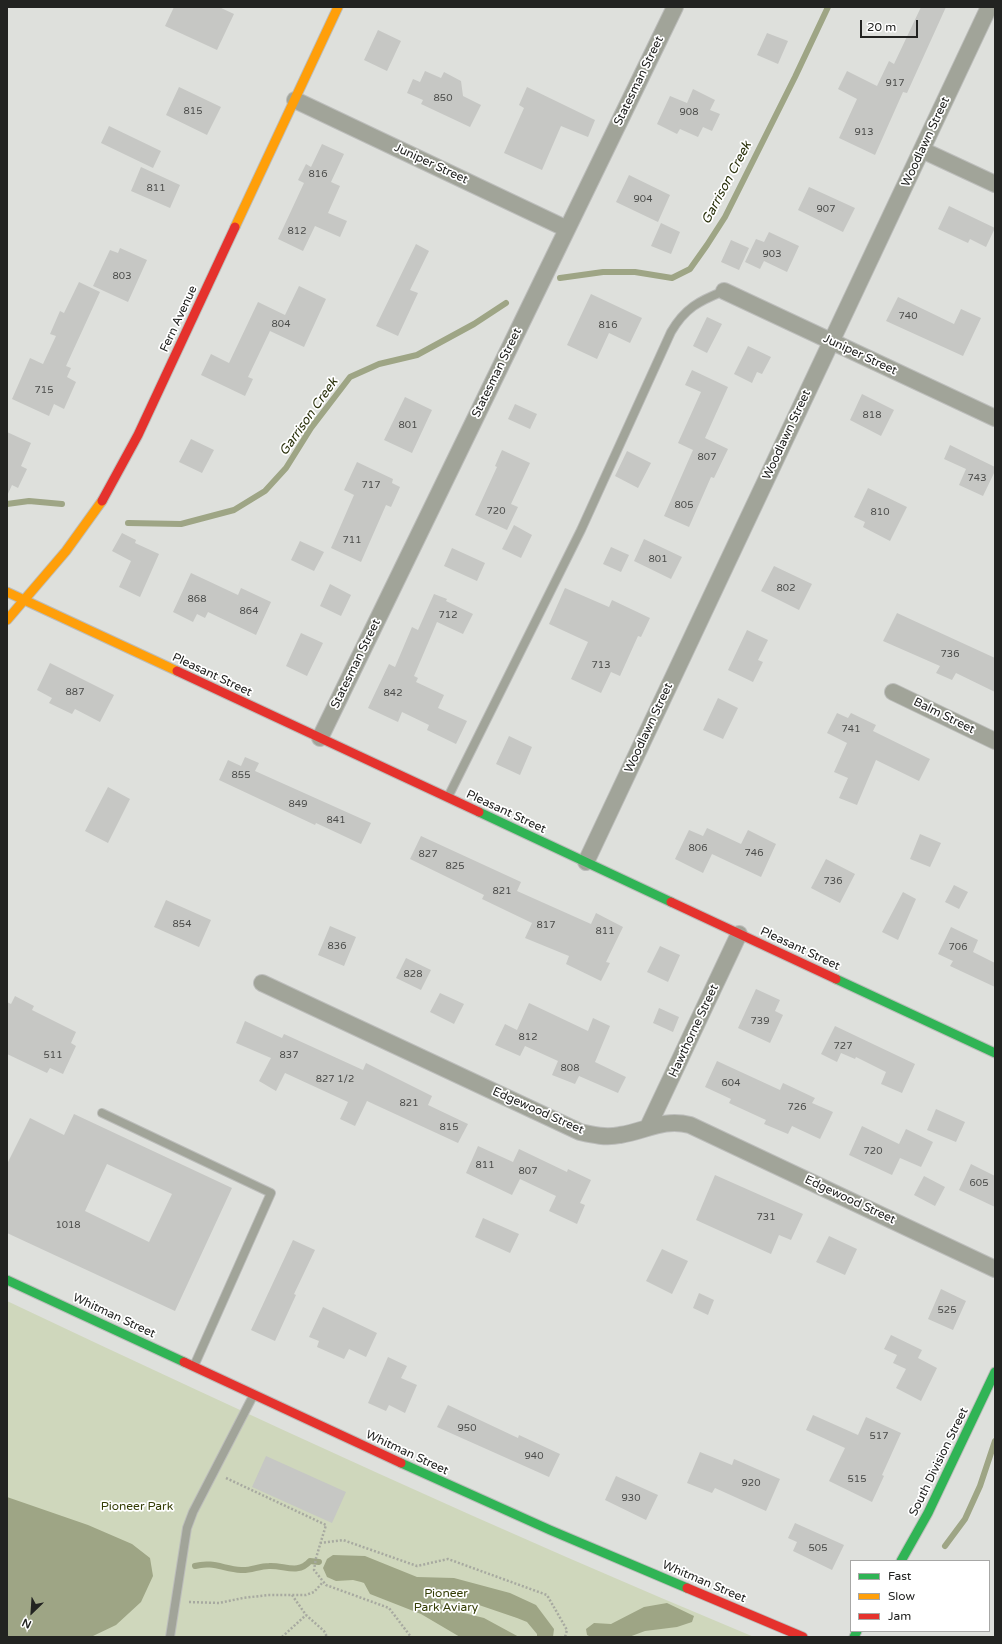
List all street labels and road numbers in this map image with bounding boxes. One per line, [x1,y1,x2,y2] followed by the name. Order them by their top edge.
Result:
[611,34,667,128] street label: Statesman Street
[899,95,953,189] street label: Woodlawn Street
[392,141,470,187] street label: Juniper Street
[157,284,201,354] street label: Fern Avenue
[469,326,525,420] street label: Statesman Street
[821,332,899,378] street label: Juniper Street
[760,388,814,482] street label: Woodlawn Street
[328,617,384,711] street label: Statesman Street
[170,650,254,700] street label: Pleasant Street
[622,681,676,775] street label: Woodlawn Street
[911,695,977,737] street label: Balm Street
[464,787,548,837] street label: Pleasant Street
[758,924,842,974] street label: Pleasant Street
[666,982,722,1080] street label: Hawthorne Street
[490,1084,586,1138] street label: Edgewood Street
[802,1173,898,1227] street label: Edgewood Street
[70,1291,158,1341] street label: Whitman Street
[906,1405,972,1519] street label: South Division Street
[363,1428,451,1478] street label: Whitman Street
[660,1558,748,1606] street label: Whitman Street

